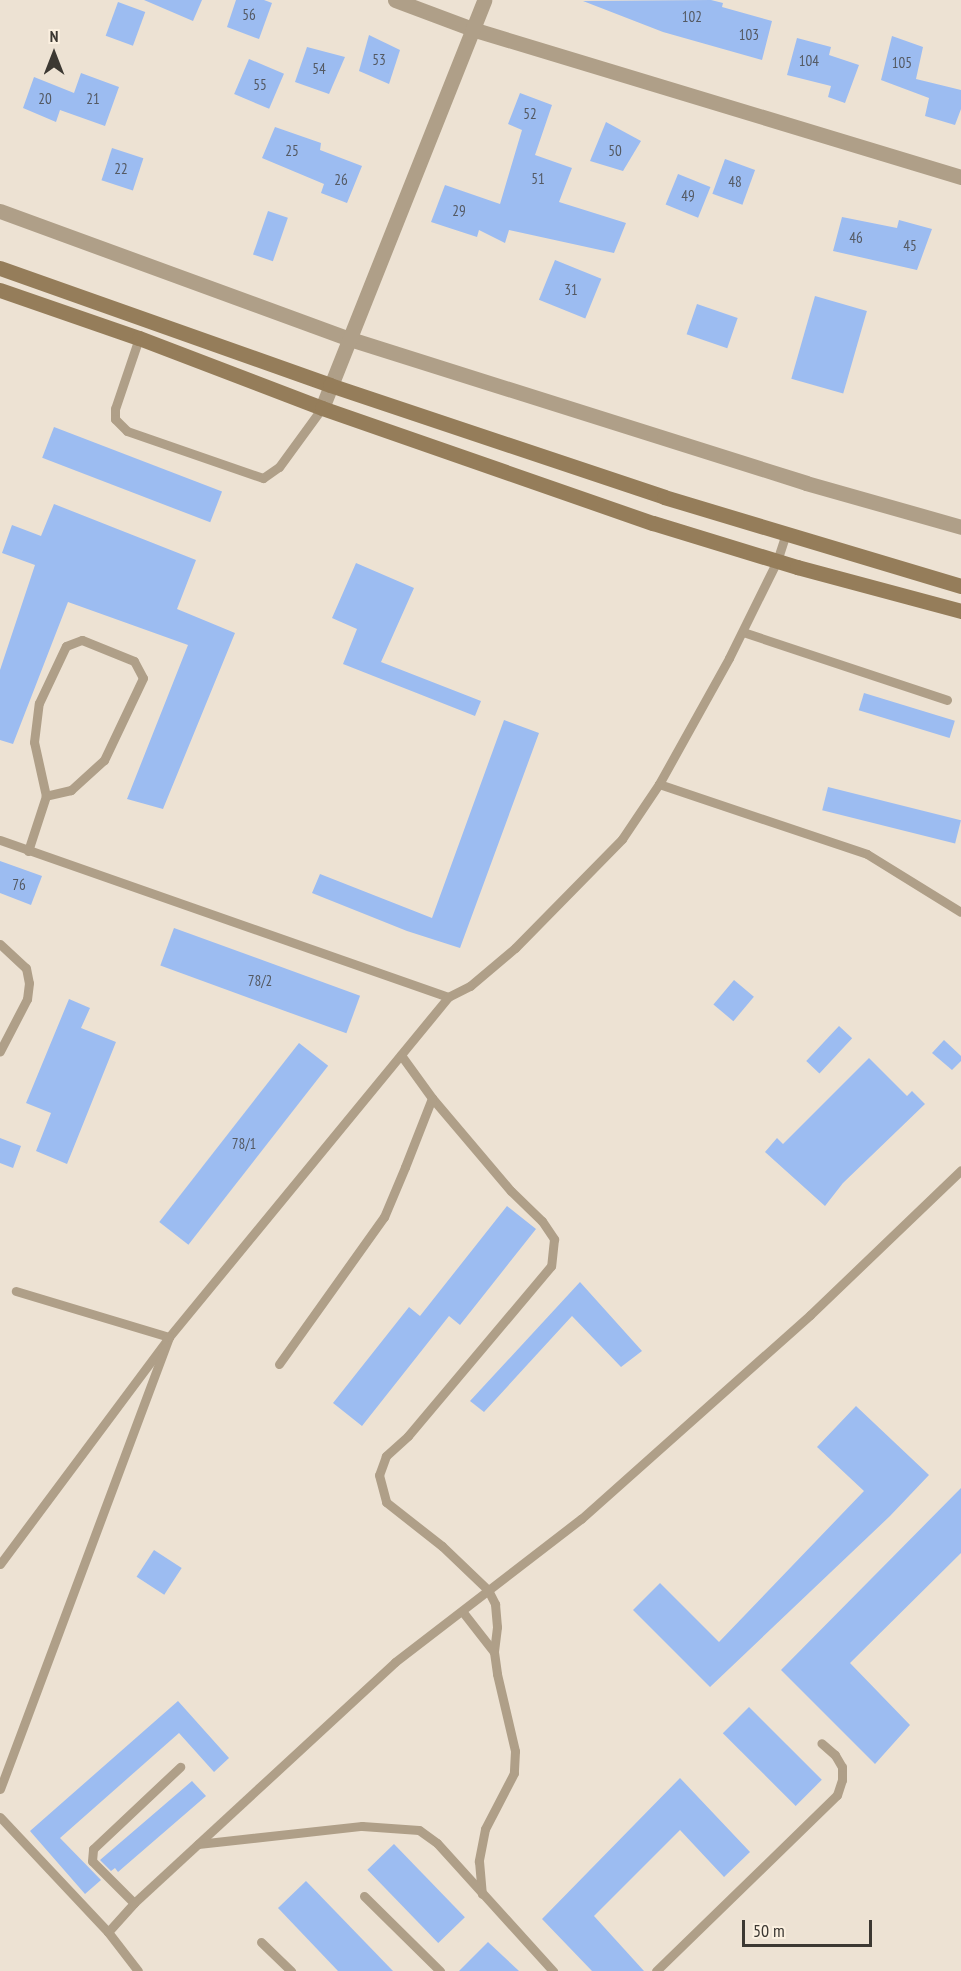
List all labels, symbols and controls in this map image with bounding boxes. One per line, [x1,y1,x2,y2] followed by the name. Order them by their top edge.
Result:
[242,6,256,24] house number: 56
[682,8,702,26] house number: 102
[24,24,84,84] north arrow
[50,26,58,46] text: N
[739,26,759,44] house number: 103
[372,51,386,69] house number: 53
[799,52,819,70] house number: 104
[892,54,912,72] house number: 105
[312,60,326,78] house number: 54
[253,76,267,94] house number: 55
[38,90,52,108] house number: 20
[86,90,100,108] house number: 21
[523,105,537,123] house number: 52
[285,142,299,160] house number: 25
[608,142,622,160] house number: 50
[114,160,128,178] house number: 22
[531,170,545,188] house number: 51
[334,171,348,189] house number: 26
[728,173,742,191] house number: 48
[681,187,695,205] house number: 49
[452,202,466,220] house number: 29
[849,229,863,247] house number: 46
[903,237,917,255] house number: 45
[564,281,578,299] house number: 31
[12,876,26,894] house number: 76
[248,972,272,990] house number: 78/2
[232,1135,256,1153] house number: 78/1
[745,1908,876,1946] scale bar
[753,1919,785,1942] text: 50 m

